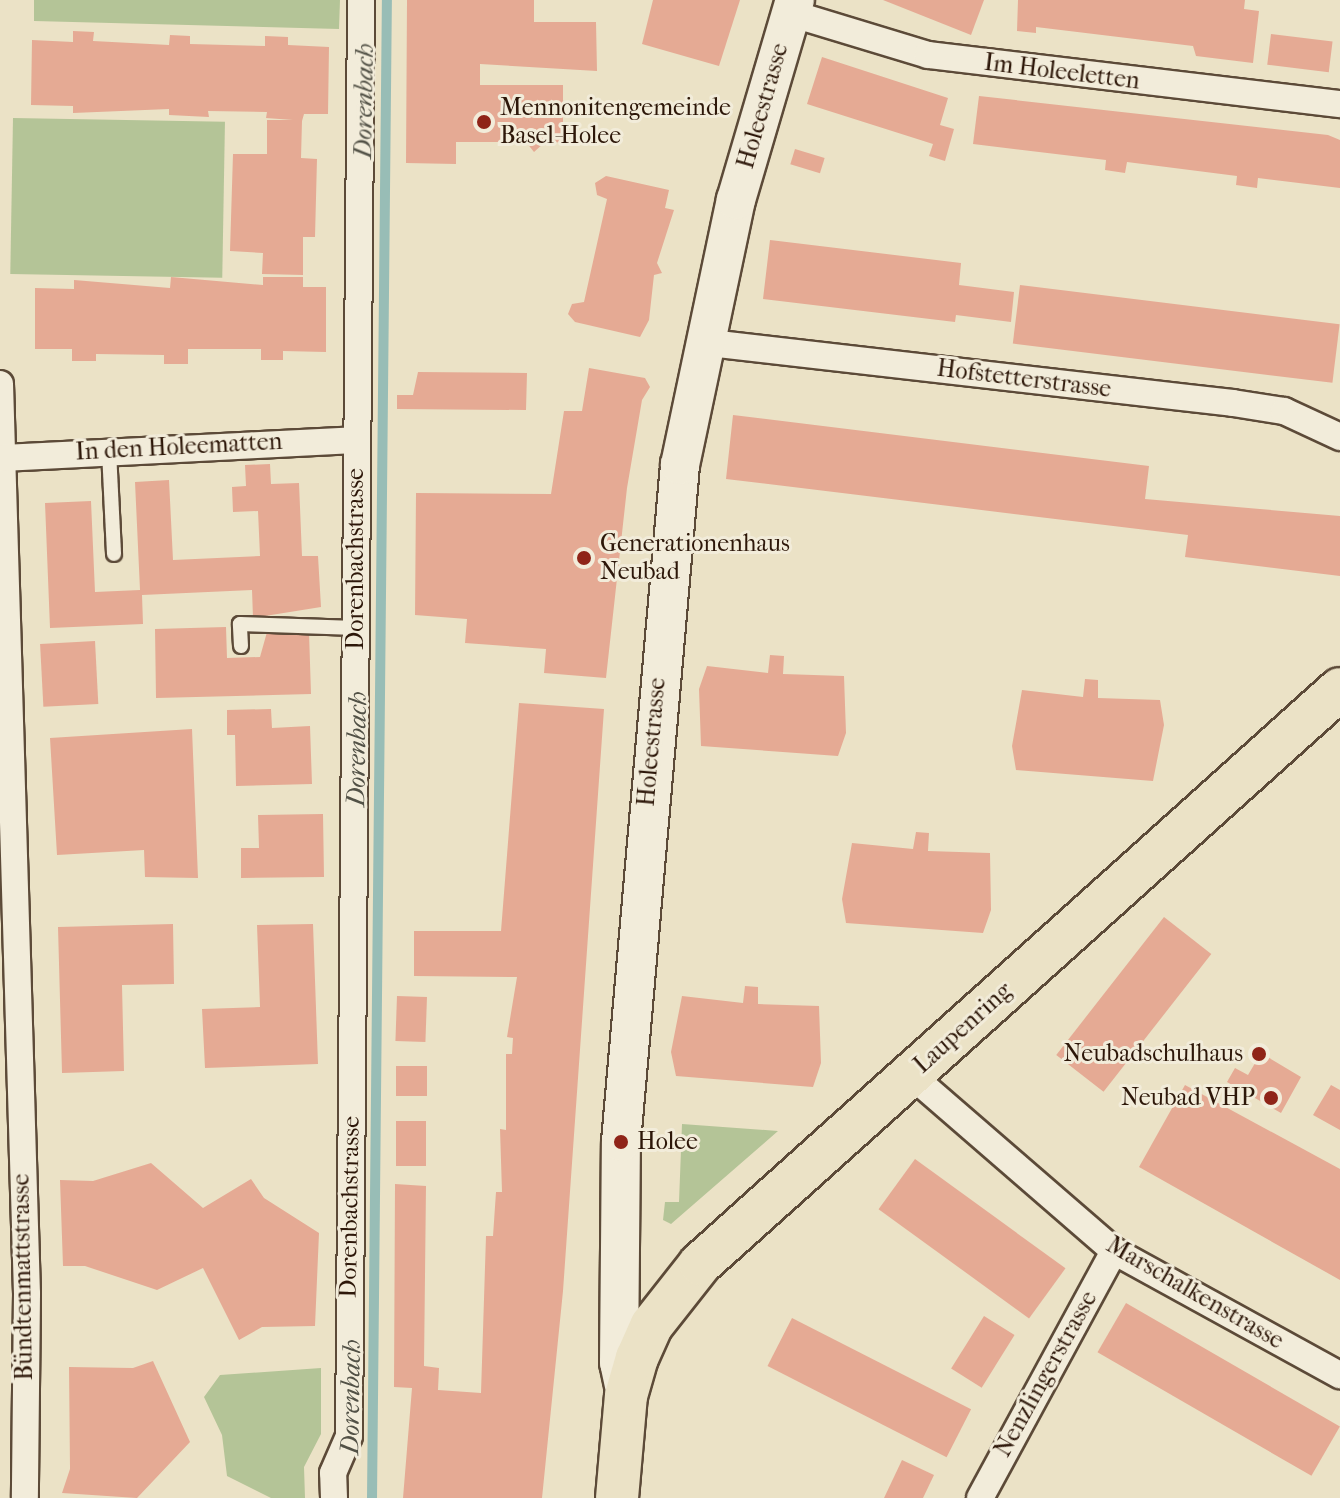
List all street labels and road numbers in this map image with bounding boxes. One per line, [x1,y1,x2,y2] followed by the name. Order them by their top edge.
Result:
[731,40,795,172] street label: Holeestrasse
[983,48,1141,96] street label: Im Holeeletten
[935,354,1113,404] street label: Hofstetterstrasse
[75,427,283,467] street label: In den Holeematten
[342,468,370,650] street label: Dorenbachstrasse
[632,676,672,808] street label: Holeestrasse
[908,976,1018,1080] street label: Laupenring
[334,1116,366,1298] street label: Dorenbachstrasse
[7,1173,39,1381] street label: Bündtenmattstrasse
[1101,1231,1289,1355] street label: Marschalkenstrasse
[989,1286,1103,1462] street label: Nenzlingerstrasse

